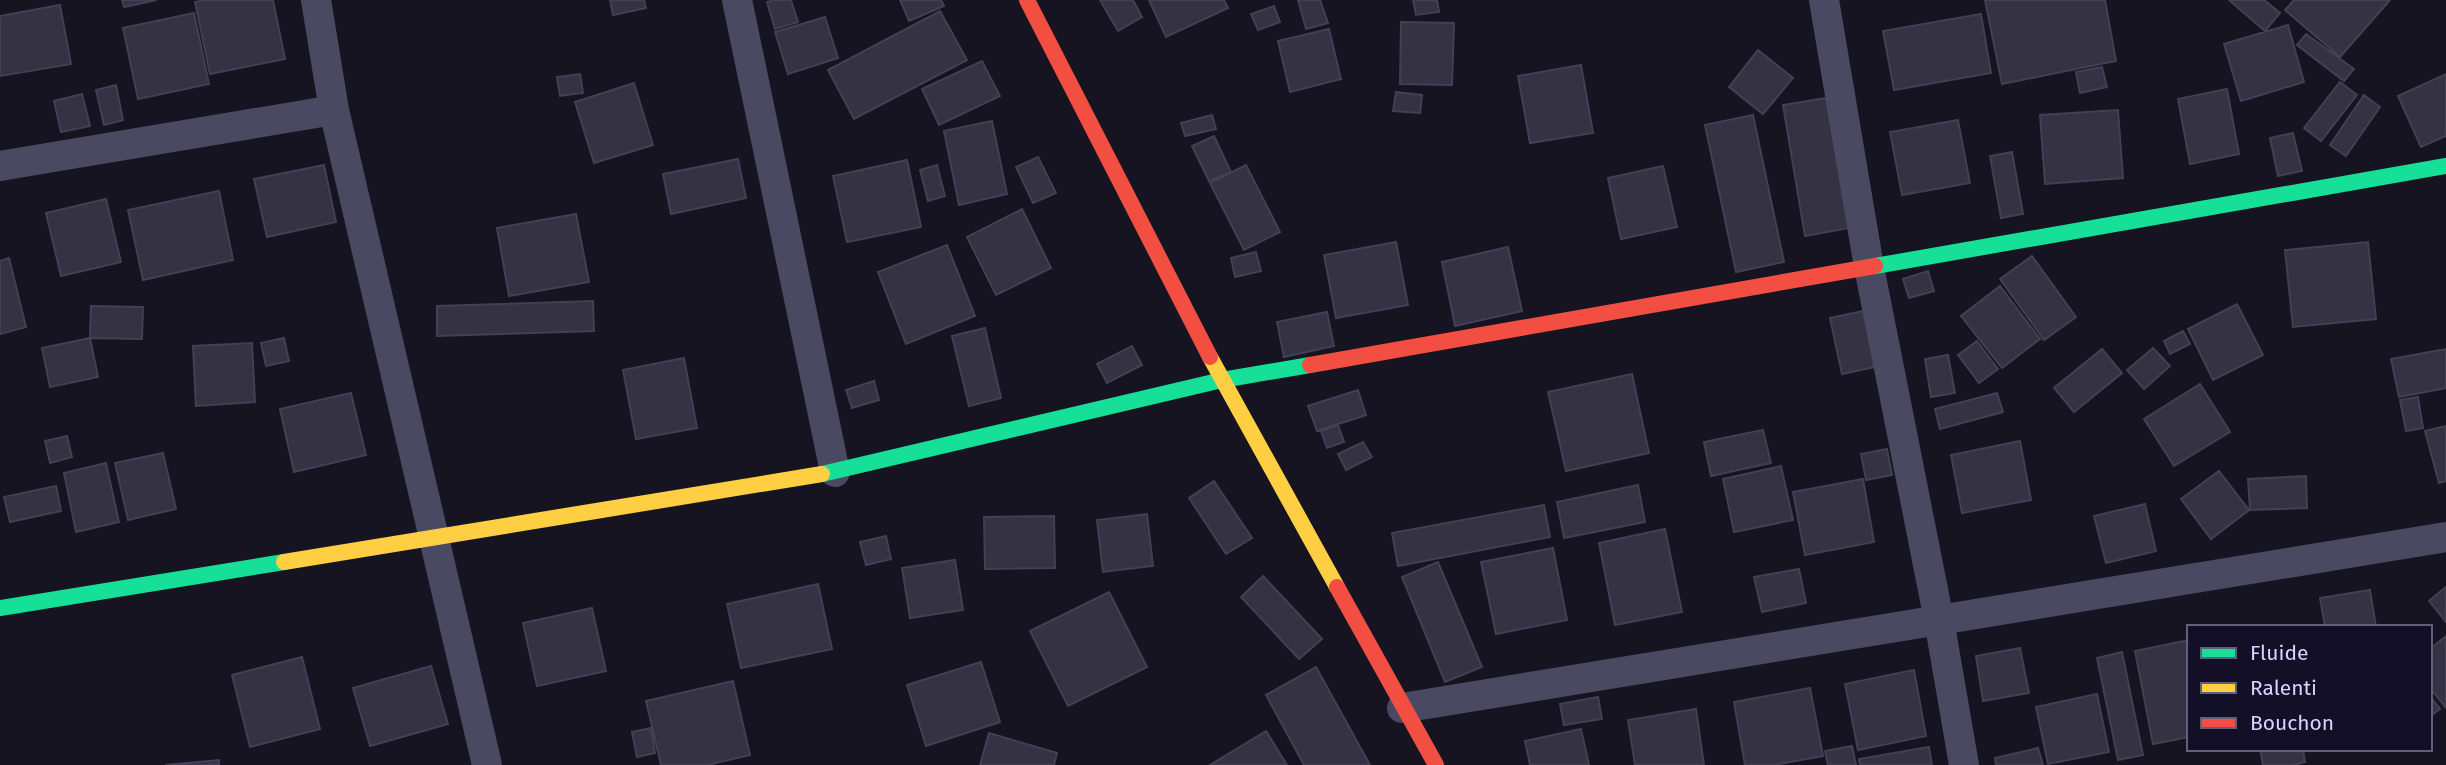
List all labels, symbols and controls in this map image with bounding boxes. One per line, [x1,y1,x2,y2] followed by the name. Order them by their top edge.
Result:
[2187,625,2432,751] legend
[2250,640,2308,666] text: Fluide
[2250,675,2317,701] text: Ralenti
[2250,710,2334,736] text: Bouchon

